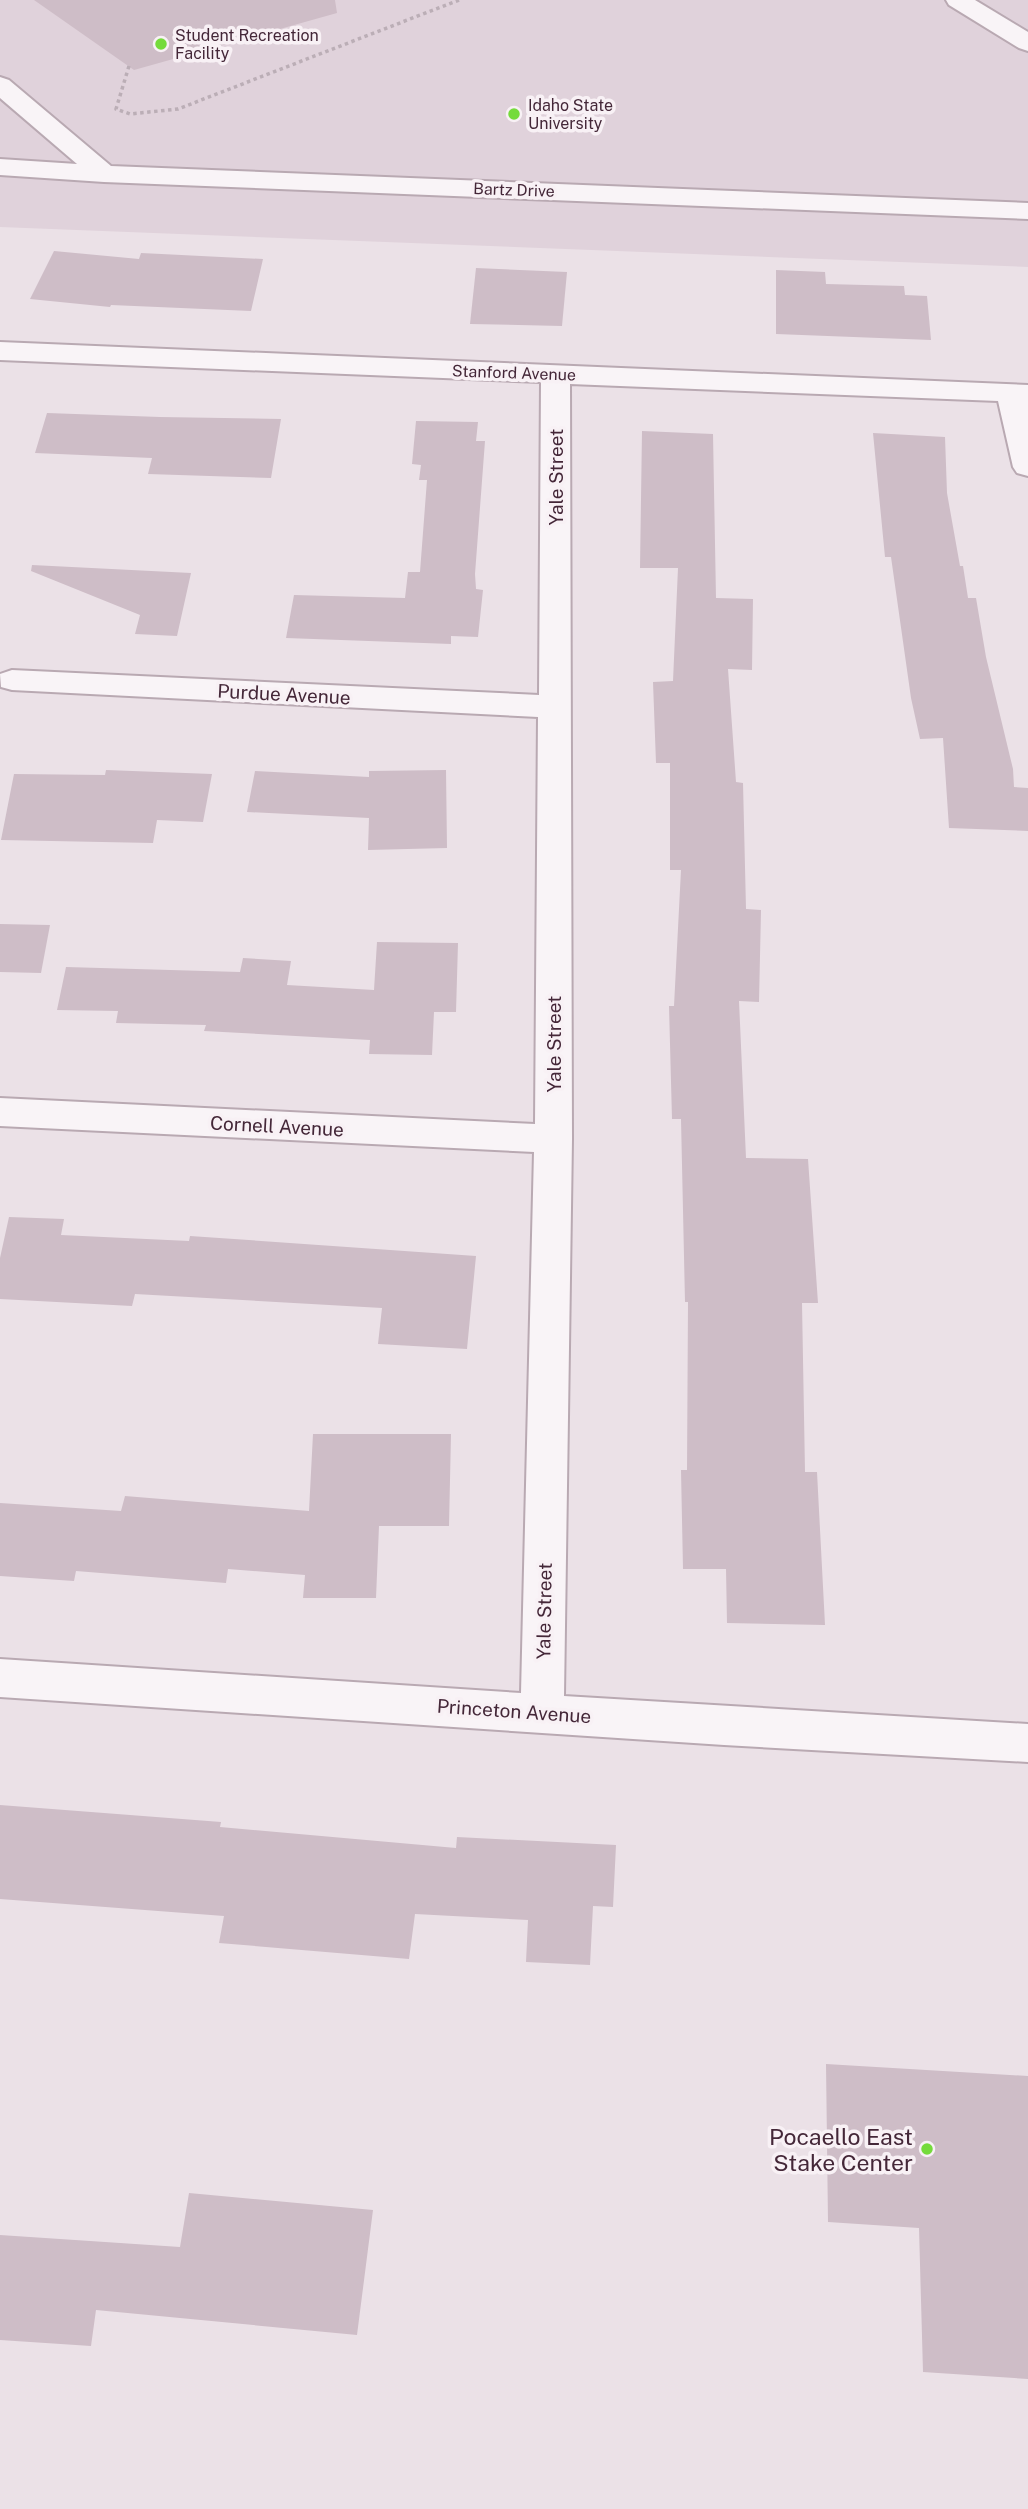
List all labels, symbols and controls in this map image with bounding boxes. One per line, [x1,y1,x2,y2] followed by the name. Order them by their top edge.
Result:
[175,26,319,63] place label: Student Recreation Facility
[153,36,169,52] marker: Student Recreation Facility
[528,96,613,133] place label: Idaho State University
[506,106,522,122] marker: Idaho State University
[473,179,555,201] street label: Bartz Drive
[452,361,576,385] street label: Stanford Avenue
[545,429,567,525] street label: Yale Street
[217,680,351,708] street label: Purdue Avenue
[543,996,565,1092] street label: Yale Street
[209,1112,345,1140] street label: Cornell Avenue
[532,1562,556,1660] street label: Yale Street
[436,1695,592,1727] street label: Princeton Avenue
[769,2123,913,2176] place label: Pocaello East Stake Center
[919,2141,935,2157] marker: Pocaello East Stake Center

